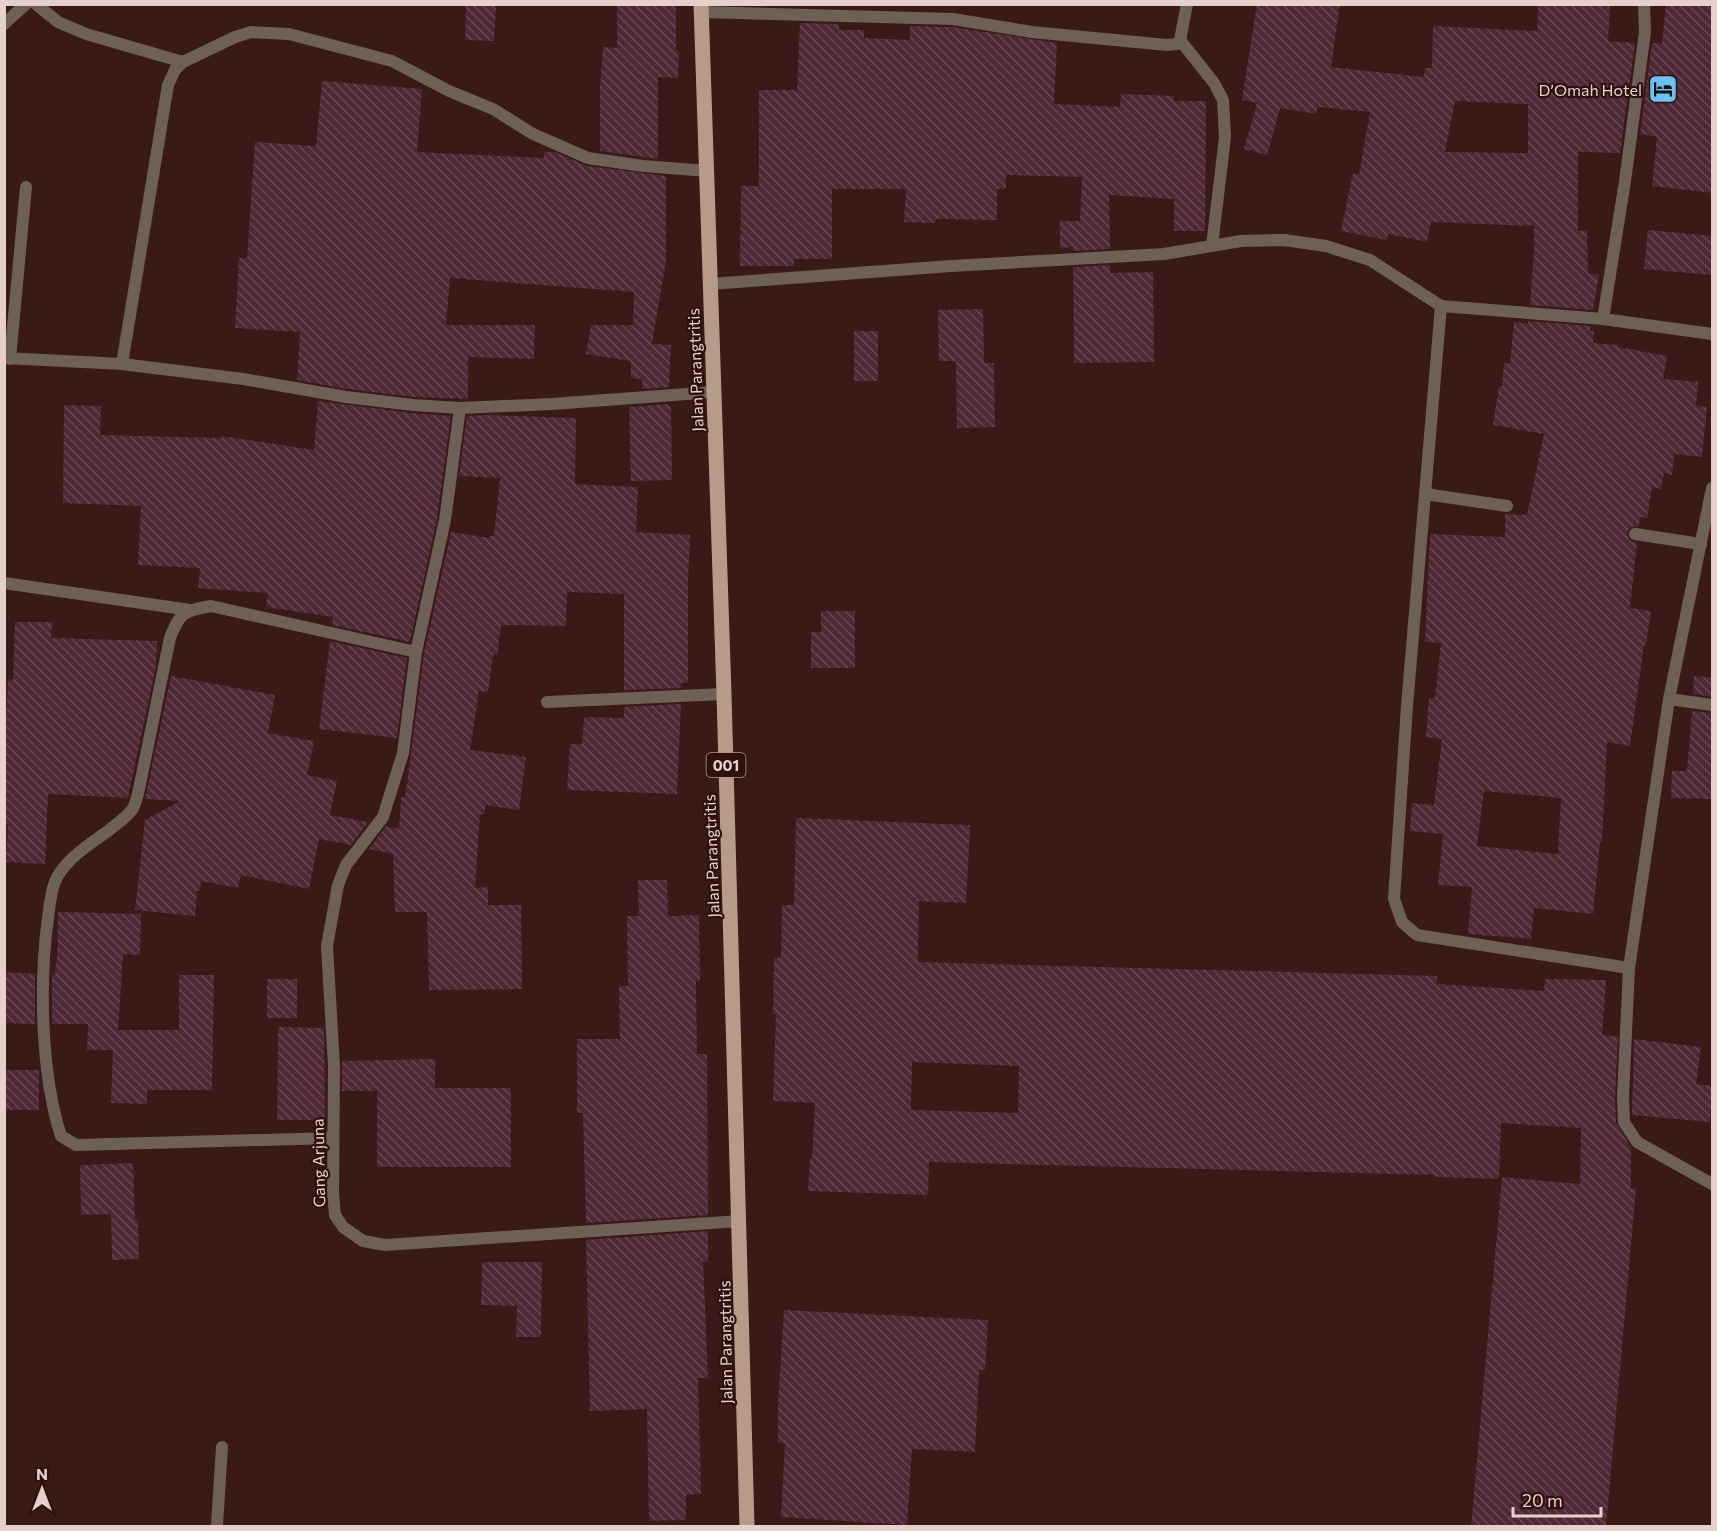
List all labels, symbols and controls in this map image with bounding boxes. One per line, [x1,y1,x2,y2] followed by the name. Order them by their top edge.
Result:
[1647,73,1679,105] hotel icon: D’Omah Hotel
[1539,80,1642,99] place label: D’Omah Hotel
[683,308,707,432] street label: Jalan Parangtritis
[706,753,746,777] road number: 001
[699,794,723,918] street label: Jalan Parangtritis
[308,1118,328,1208] street label: Gang Arjuna
[714,1280,736,1404] street label: Jalan Parangtritis
[12,1459,72,1519] north arrow
[36,1464,48,1483] text: N
[1513,1480,1602,1518] scale bar
[1522,1489,1563,1511] text: 20 m

